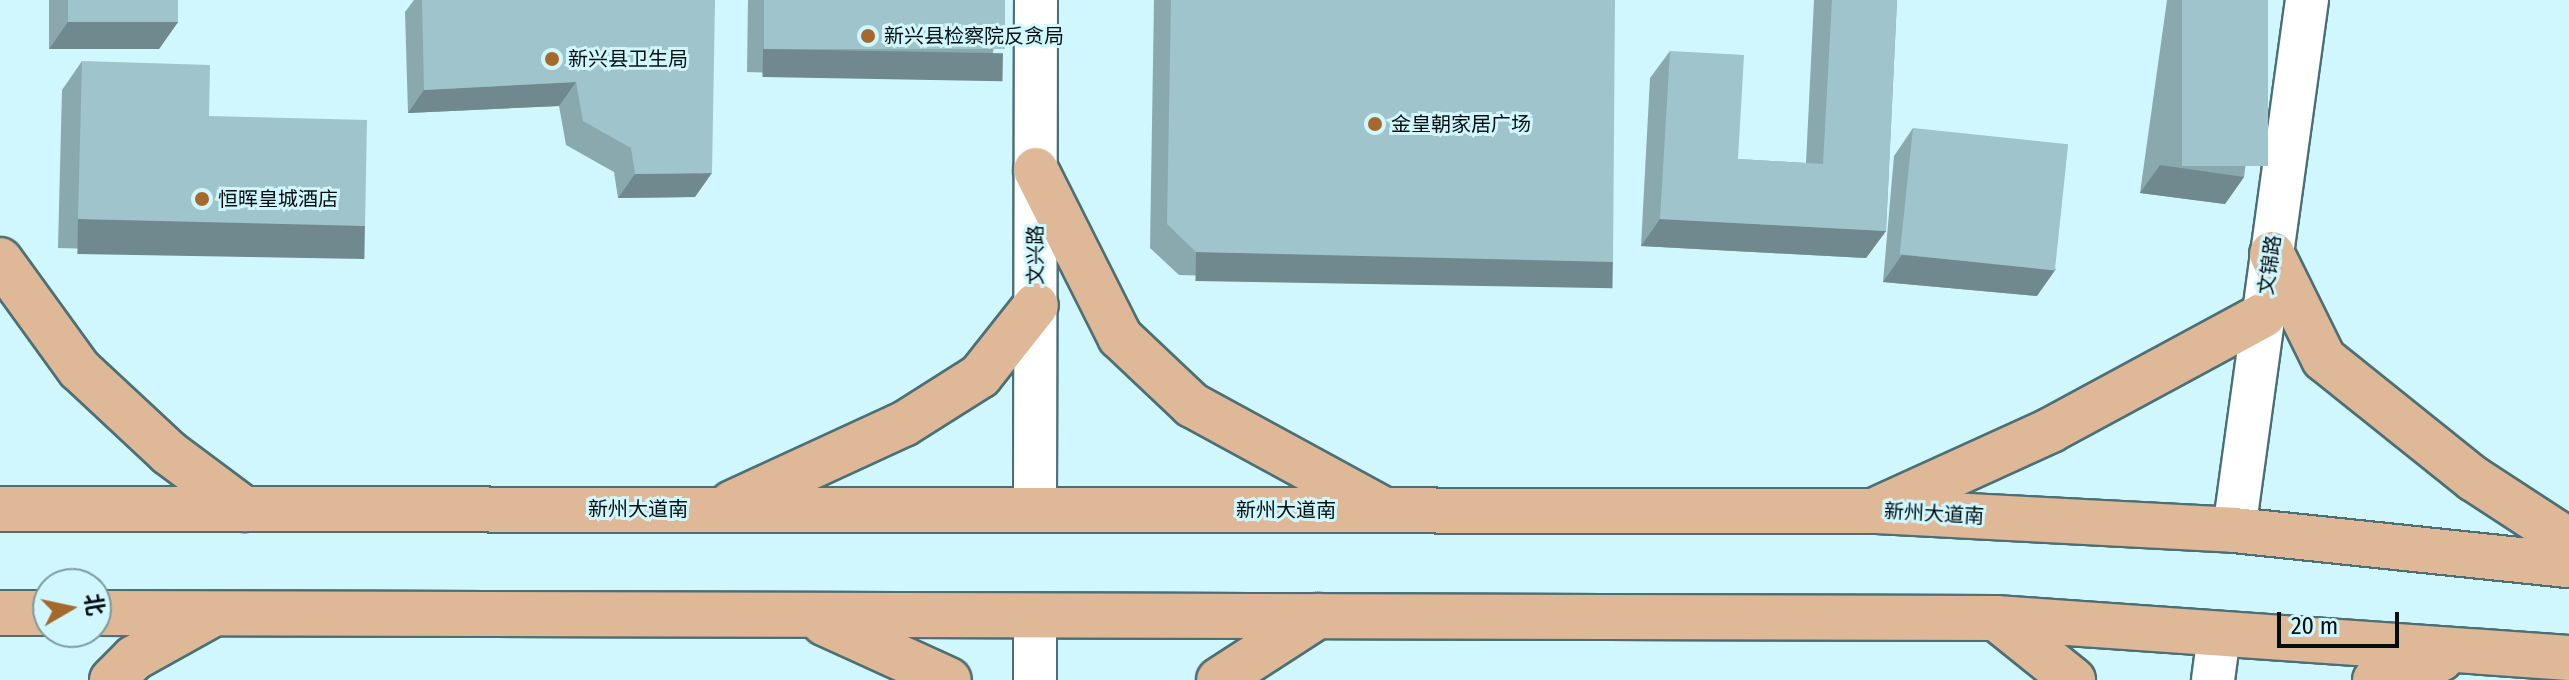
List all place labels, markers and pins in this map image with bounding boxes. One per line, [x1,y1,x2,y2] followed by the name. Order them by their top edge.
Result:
[884,24,1064,48] place label: 新兴县检察院反贪局
[859,27,877,45] marker: 新兴县检察院反贪局
[568,47,688,71] place label: 新兴县卫生局
[543,50,561,68] marker: 新兴县卫生局
[1391,112,1531,136] place label: 金皇朝家居广场
[1366,115,1384,133] marker: 金皇朝家居广场
[218,187,338,211] place label: 恒晖皇城酒店
[193,190,211,208] marker: 恒晖皇城酒店

